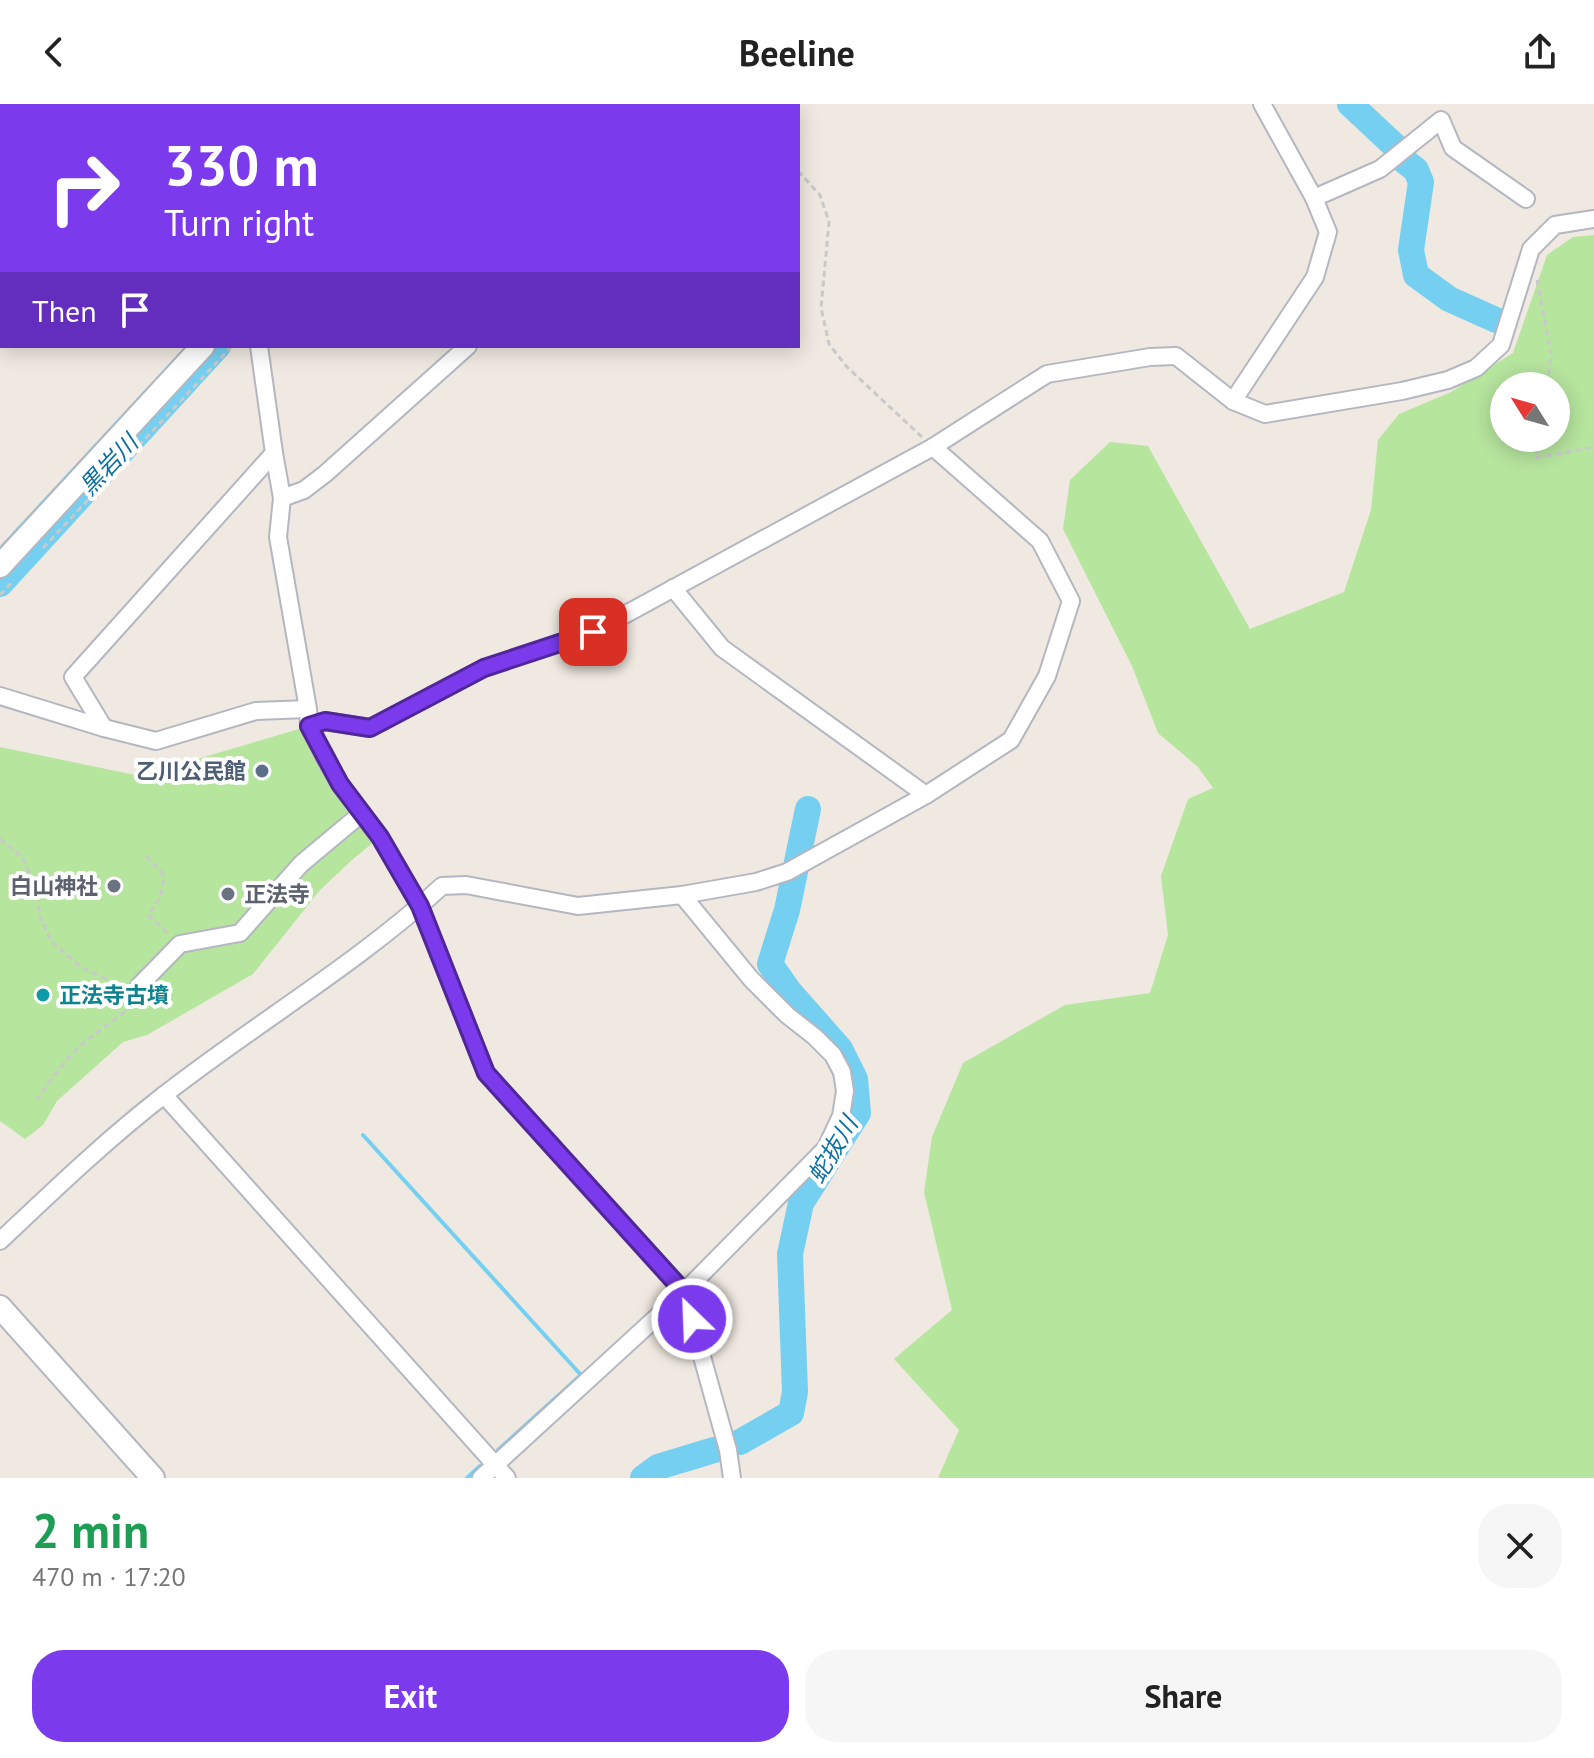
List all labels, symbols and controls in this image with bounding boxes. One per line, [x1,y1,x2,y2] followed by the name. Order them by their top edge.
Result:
[739,29,855,76] text: Beeline
[32,30,76,74] icon: back
[1518,30,1562,74] icon: share
[164,129,319,201] text: 330 m
[32,136,136,240] icon: right
[164,199,314,246] text: Turn right
[113,288,157,332] icon: arrive
[32,291,97,330] text: Then
[1490,372,1570,452] north arrow
[1490,372,1570,452] map controls
[73,426,147,502] water label: 黒岩川
[559,598,627,666] pin
[571,610,615,654] icon: arrive
[136,757,246,785] place label: 乙川公民館
[253,762,271,780] marker: 乙川公民館
[10,872,98,900] place label: 白山神社
[105,877,123,895] marker: 白山神社
[244,880,310,908] place label: 正法寺
[219,885,237,903] marker: 正法寺
[59,981,169,1009] place label: 正法寺古墳
[34,986,52,1004] marker: 正法寺古墳
[801,1108,866,1189] water label: 蛇抜川
[650,1277,734,1361] position arrow
[32,1499,149,1561] text: 2 min
[1478,1504,1562,1588] button: close
[32,1560,186,1593] text: 470 m · 17:20
[32,1650,789,1742] button: Exit
[805,1650,1562,1742] button: Share

